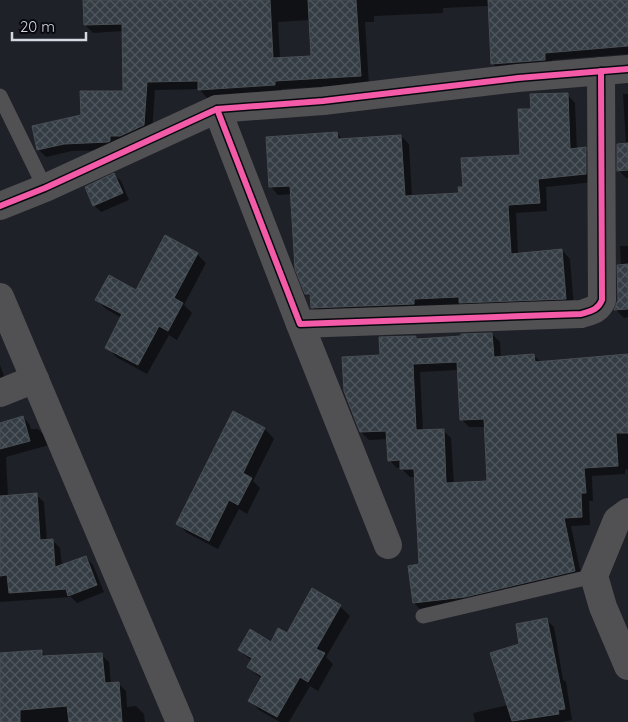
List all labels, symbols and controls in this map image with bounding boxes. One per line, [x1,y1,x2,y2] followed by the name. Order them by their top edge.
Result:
[12,10,86,42] scale bar
[20,17,55,36] text: 20 m

